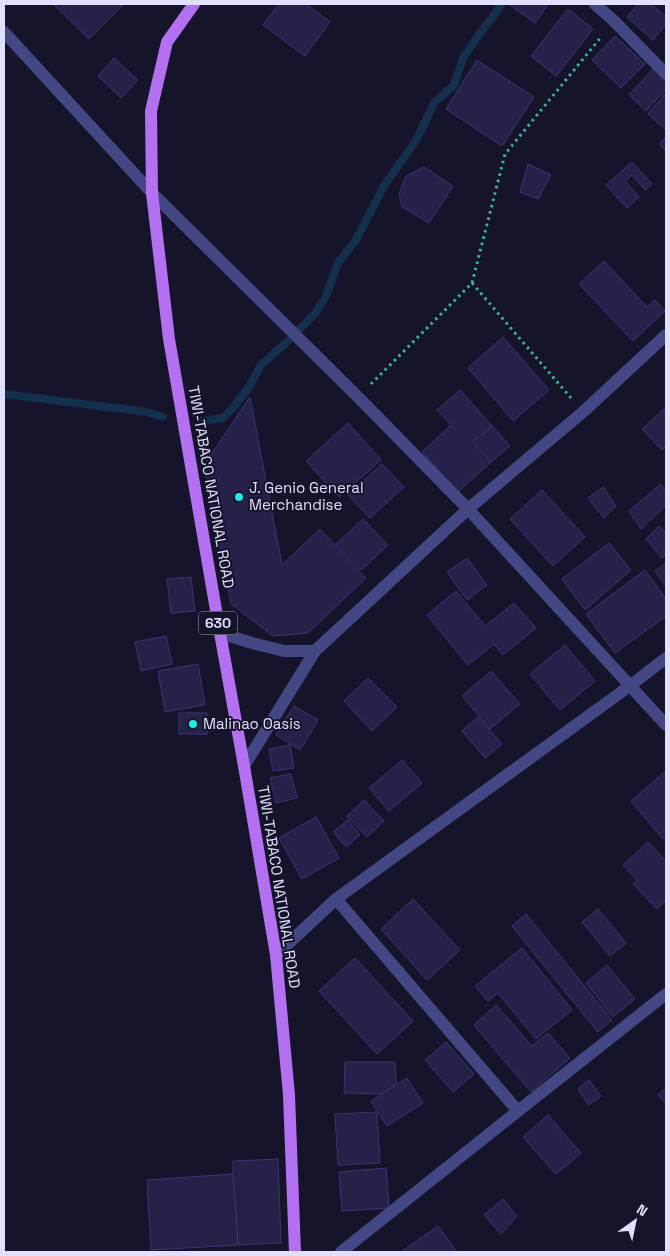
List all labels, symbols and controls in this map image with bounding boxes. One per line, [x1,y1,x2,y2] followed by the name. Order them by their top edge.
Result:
[184,384,239,590] street label: TIWI-TABACO NATIONAL ROAD
[249,478,364,514] place label: J. Genio General Merchandise
[233,491,245,503] marker: J. Genio General Merchandise
[199,612,237,634] road number: 630
[203,714,301,733] place label: Malinao Oasis
[187,718,199,730] marker: Malinao Oasis
[254,784,305,990] street label: TIWI-TABACO NATIONAL ROAD
[610,1196,660,1246] north arrow
[633,1200,651,1220] text: N

